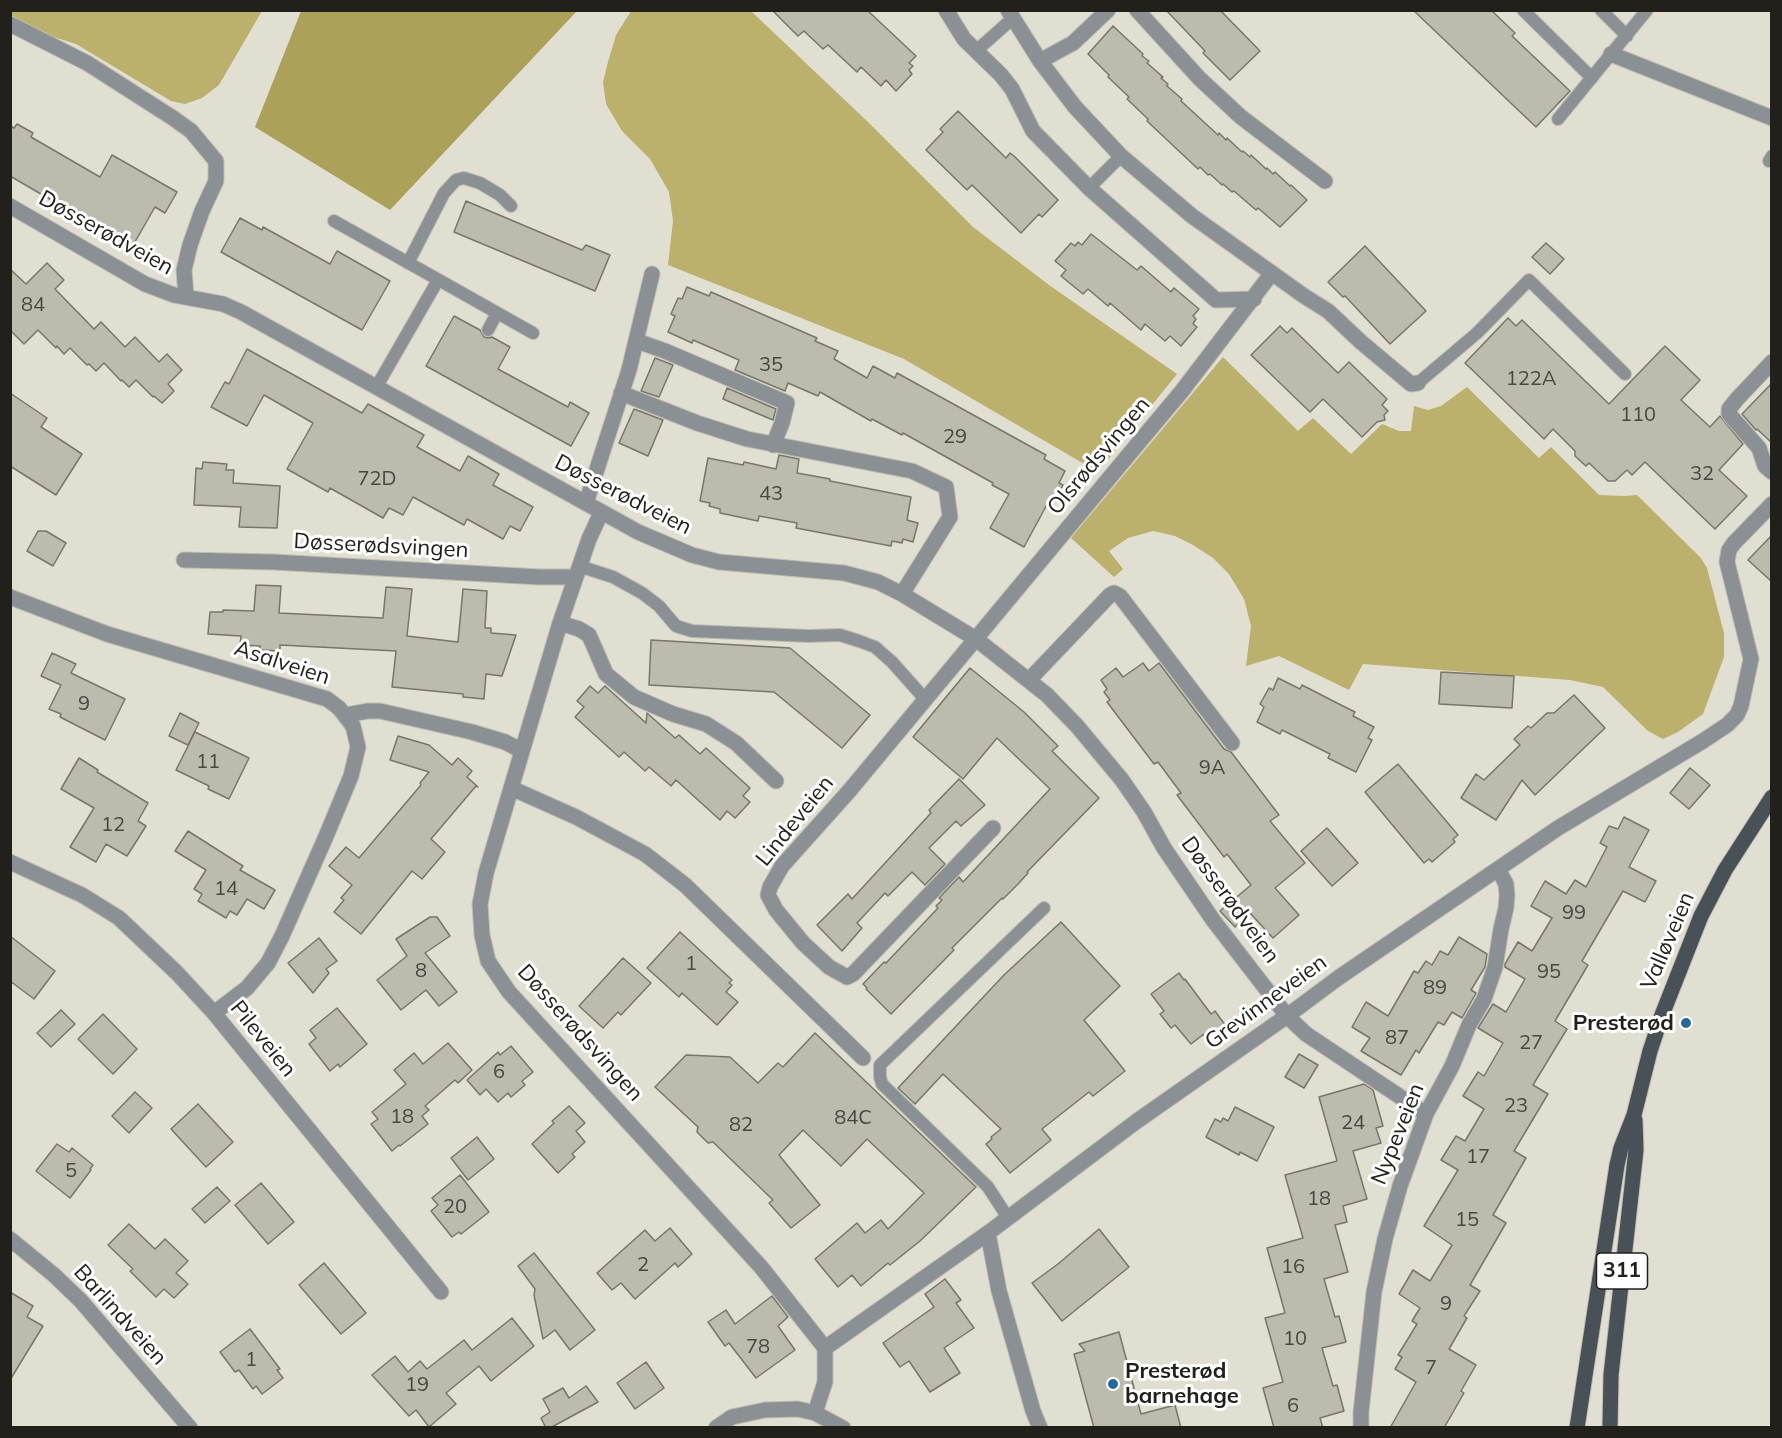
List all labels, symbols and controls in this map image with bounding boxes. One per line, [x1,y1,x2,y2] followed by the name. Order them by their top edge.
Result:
[34,185,178,281] street label: Døsserødveien
[21,293,45,317] house number: 84
[759,353,783,377] house number: 35
[1506,367,1556,391] house number: 122A
[1042,392,1156,520] street label: Olsrødsvingen
[1620,403,1656,427] house number: 110
[943,425,967,449] house number: 29
[550,449,696,541] street label: Døsserødveien
[1690,462,1714,486] house number: 32
[358,467,396,491] house number: 72D
[759,482,783,506] house number: 43
[293,528,469,564] street label: Døsserødsvingen
[231,635,333,691] street label: Asalveien
[78,692,90,716] house number: 9
[196,750,220,774] house number: 11
[1199,756,1225,780] house number: 9A
[751,770,839,872] street label: Lindeveien
[101,813,125,837] house number: 12
[1175,832,1285,968] street label: Døsserødveien
[214,877,238,901] house number: 14
[1636,888,1700,994] street label: Valløveien
[1562,901,1586,925] house number: 99
[1200,949,1332,1055] street label: Grevinneveien
[685,952,697,976] house number: 1
[415,959,427,983] house number: 8
[512,959,648,1107] street label: Døsserødsvingen
[1537,960,1561,984] house number: 95
[1423,976,1447,1000] house number: 89
[224,996,302,1082] street label: Pileveien
[1573,1010,1674,1036] place label: Presterød
[1679,1016,1693,1030] marker: Presterød
[1385,1026,1409,1050] house number: 87
[1519,1031,1543,1055] house number: 27
[493,1060,505,1084] house number: 6
[1366,1080,1430,1188] street label: Nypeveien
[1504,1094,1528,1118] house number: 23
[390,1105,414,1129] house number: 18
[834,1106,872,1130] house number: 84C
[1341,1111,1365,1135] house number: 24
[729,1113,753,1137] house number: 82
[1466,1145,1490,1169] house number: 17
[65,1159,77,1183] house number: 5
[1307,1187,1331,1211] house number: 18
[443,1195,467,1219] house number: 20
[1455,1208,1479,1232] house number: 15
[637,1253,649,1277] house number: 2
[1596,1253,1648,1289] road number: 311
[1281,1255,1305,1279] house number: 16
[68,1259,172,1371] street label: Barlindveien
[1440,1292,1452,1316] house number: 9
[1283,1327,1307,1351] house number: 10
[746,1335,770,1359] house number: 78
[245,1348,257,1372] house number: 1
[1425,1356,1437,1380] house number: 7
[1125,1358,1239,1410] place label: Presterød barnehage
[405,1373,429,1397] house number: 19
[1106,1377,1120,1391] marker: Presterød barnehage
[1287,1394,1299,1418] house number: 6

